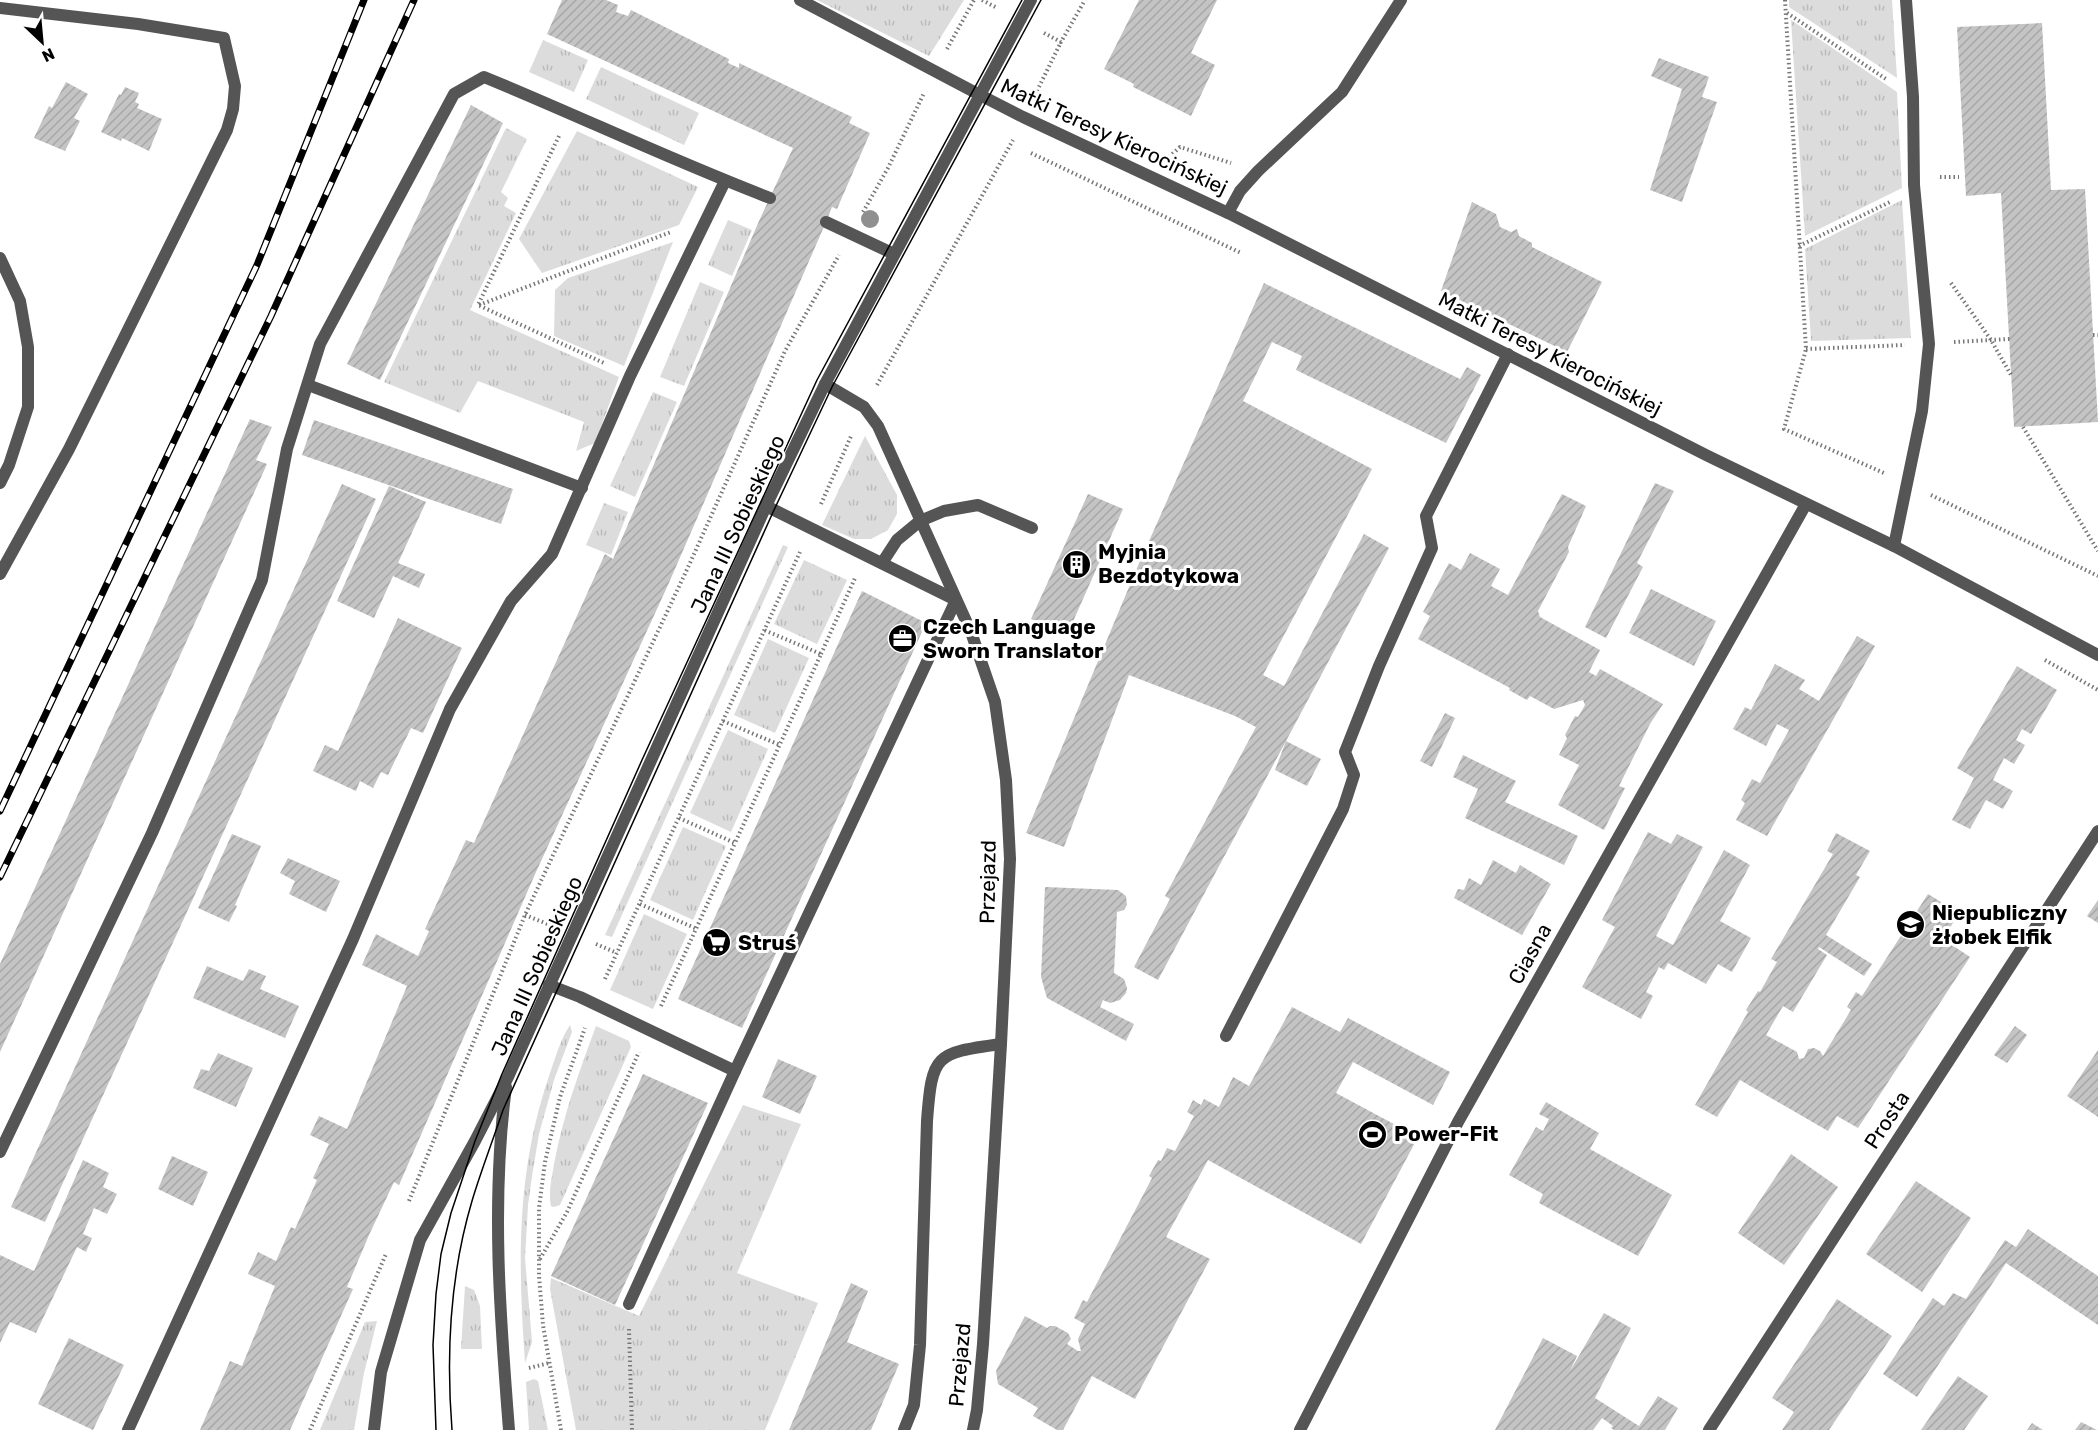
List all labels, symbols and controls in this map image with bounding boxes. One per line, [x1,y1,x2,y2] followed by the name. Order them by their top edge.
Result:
[12,12,72,72] north arrow
[39,44,58,66] text: N
[997,73,1232,200] street label: Matki Teresy Kierocińskiej
[1434,286,1666,421] street label: Matki Teresy Kierocińskiej
[685,431,790,617] street label: Jana III Sobieskiego
[1098,539,1239,588] place label: Myjnia Bezdotykowa
[1061,548,1093,580] building icon: Myjnia Bezdotykowa
[923,614,1104,663] place label: Czech Language Sworn Translator
[886,623,918,655] office icon: Czech Language Sworn Translator
[974,840,1001,924] street label: Przejazd
[486,872,587,1060] street label: Jana III Sobieskiego
[1932,900,2068,949] place label: Niepubliczny żłobek Elfik
[1895,909,1927,941] school or university icon: Niepubliczny żłobek Elfik
[1503,919,1556,989] street label: Ciasna
[701,927,733,959] supermarket icon: Struś
[738,930,796,955] place label: Struś
[1859,1086,1914,1153] street label: Prosta
[1357,1118,1389,1150] sports icon: Power-Fit
[1394,1121,1498,1146] place label: Power-Fit
[943,1322,976,1408] street label: Przejazd

